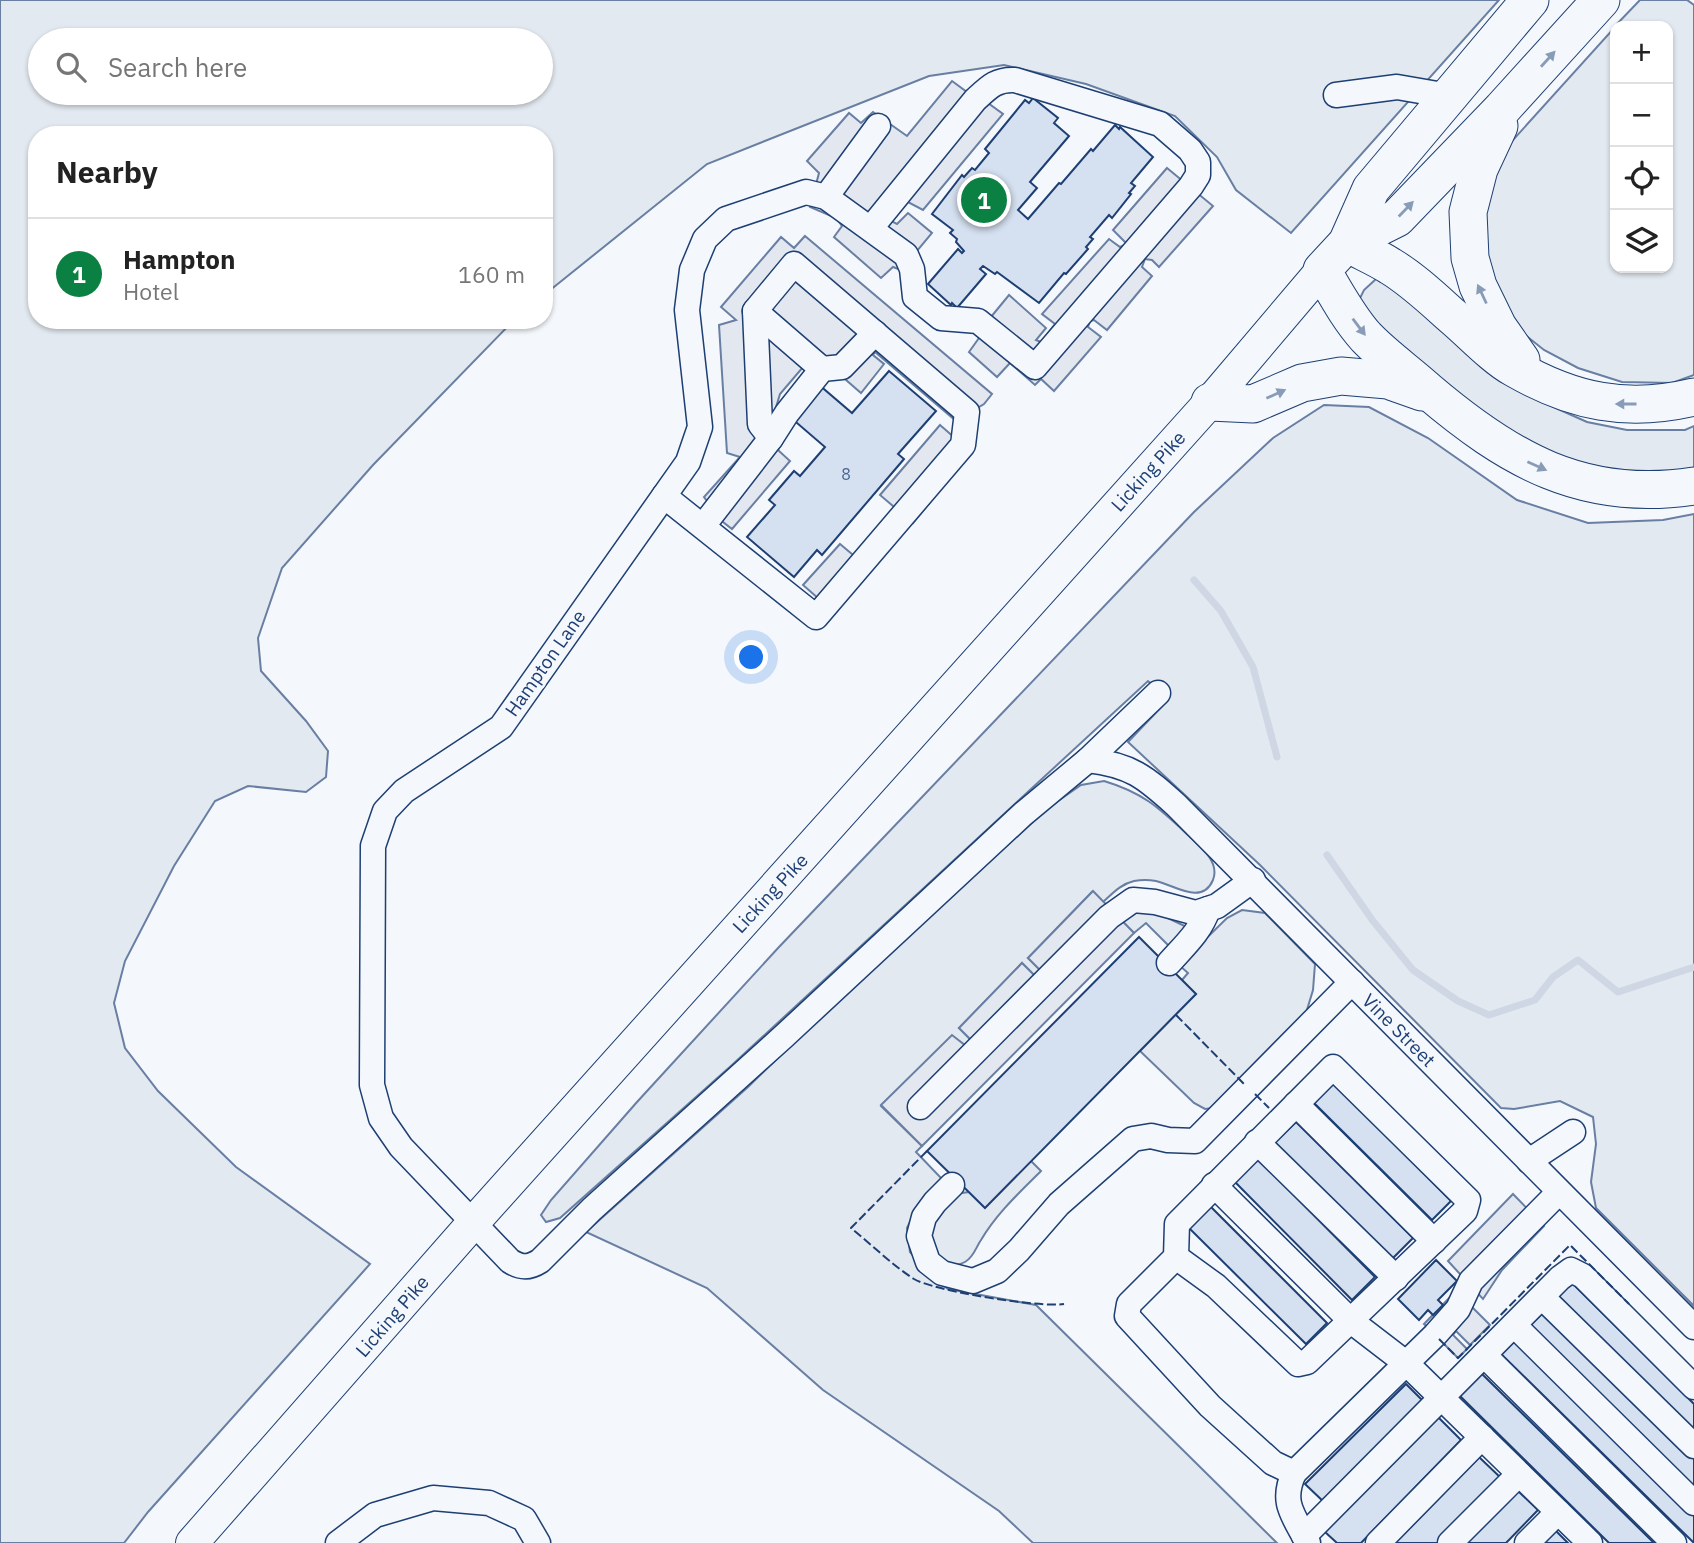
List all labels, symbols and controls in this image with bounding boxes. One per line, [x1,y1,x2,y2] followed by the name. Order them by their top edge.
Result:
[1610,21,1673,273] map controls
[1610,21,1673,84] button: +
[28,28,553,105] search box
[52,48,90,86] icon: search
[108,50,247,84] text: Search here
[1539,50,1555,67] one-way arrow
[1610,84,1673,147] button: −
[1610,147,1673,210] button: locate
[56,152,158,191] text: Nearby
[961,174,1007,226] pin: 1
[1397,201,1414,218] one-way arrow
[1610,210,1673,273] button: layers
[123,242,236,276] text: Hampton
[72,259,86,289] text: 1
[458,259,525,289] text: 160 m
[123,276,179,306] text: Hotel
[1476,283,1487,304] one-way arrow
[1351,318,1365,336] one-way arrow
[1266,388,1286,400] one-way arrow
[1615,398,1637,409] one-way arrow
[1106,426,1190,516] street label: Licking Pike
[1527,460,1547,472] one-way arrow
[841,464,851,484] house number: 8
[499,605,591,721] street label: Hampton Lane
[734,640,768,674] your location
[727,848,813,938] street label: Licking Pike
[1357,988,1441,1072] street label: Vine Street
[350,1270,434,1362] street label: Licking Pike

